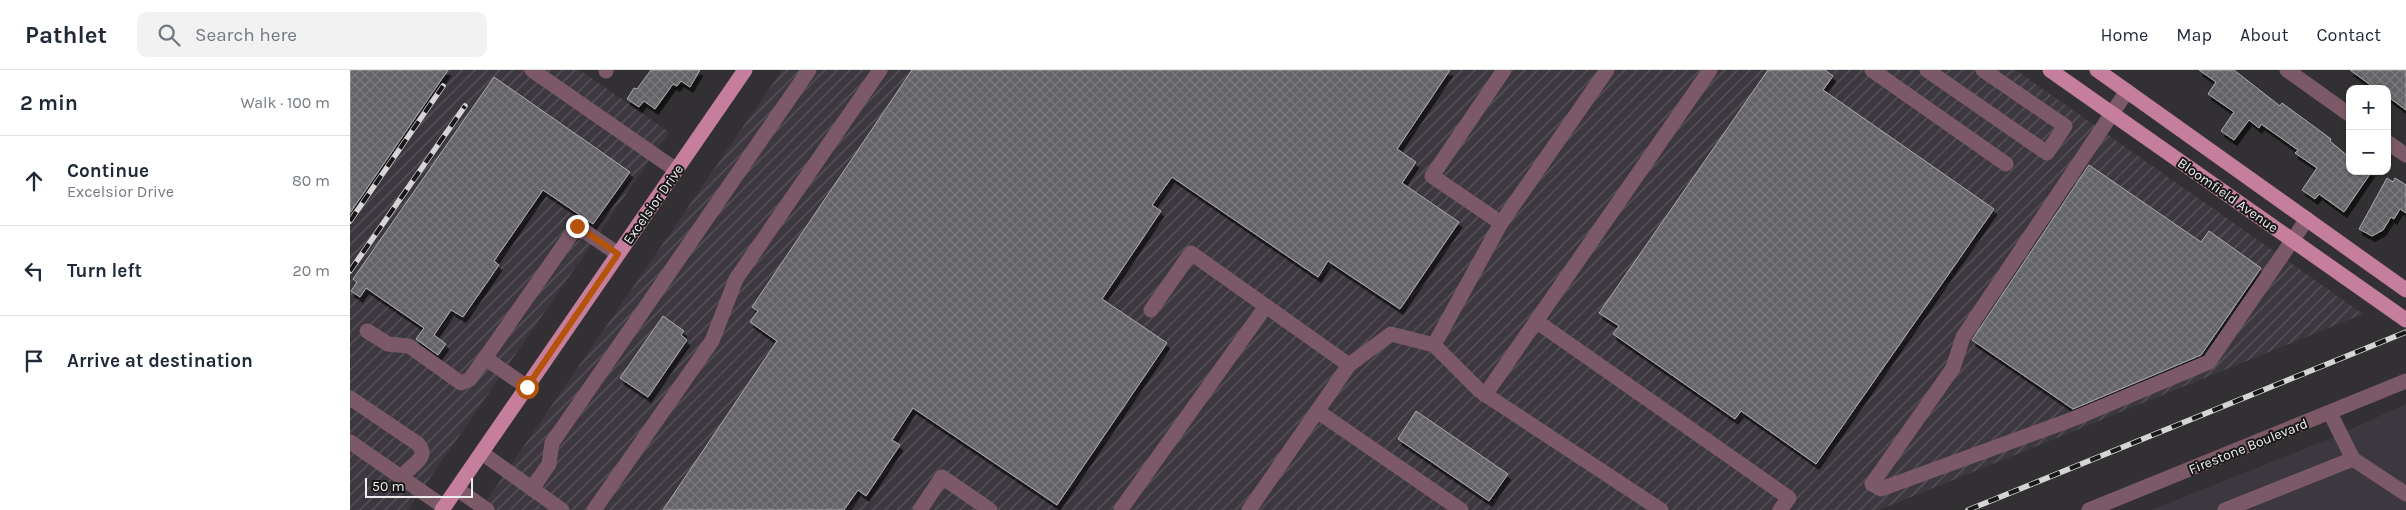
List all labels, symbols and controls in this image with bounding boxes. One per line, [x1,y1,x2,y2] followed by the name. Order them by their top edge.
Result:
[137,12,487,57] search box
[25,21,107,49] text: Pathlet
[155,21,183,49] icon: search
[195,24,297,46] text: Search here
[2100,24,2148,46] text: Home
[2176,24,2212,46] text: Map
[2240,24,2289,46] text: About
[2317,24,2381,46] text: Contact
[2346,85,2391,175] map controls
[2346,85,2391,130] button: +
[20,91,78,115] text: 2 min
[240,93,330,112] text: Walk · 100 m
[2346,130,2391,175] button: −
[2174,154,2281,236] street label: Bloomfield Avenue
[67,160,149,182] text: Continue
[620,161,687,248] street label: Excelsior Drive
[20,167,48,195] icon: ahead
[292,171,330,190] text: 80 m
[67,182,174,201] text: Excelsior Drive
[566,215,589,238] route end
[20,257,48,285] icon: left
[67,260,142,282] text: Turn left
[292,261,330,280] text: 20 m
[20,347,48,375] icon: arrive
[67,350,253,372] text: Arrive at destination
[516,376,539,399] route start
[2186,415,2310,478] street label: Firestone Boulevard
[365,475,472,498] scale bar
[372,478,405,495] text: 50 m

